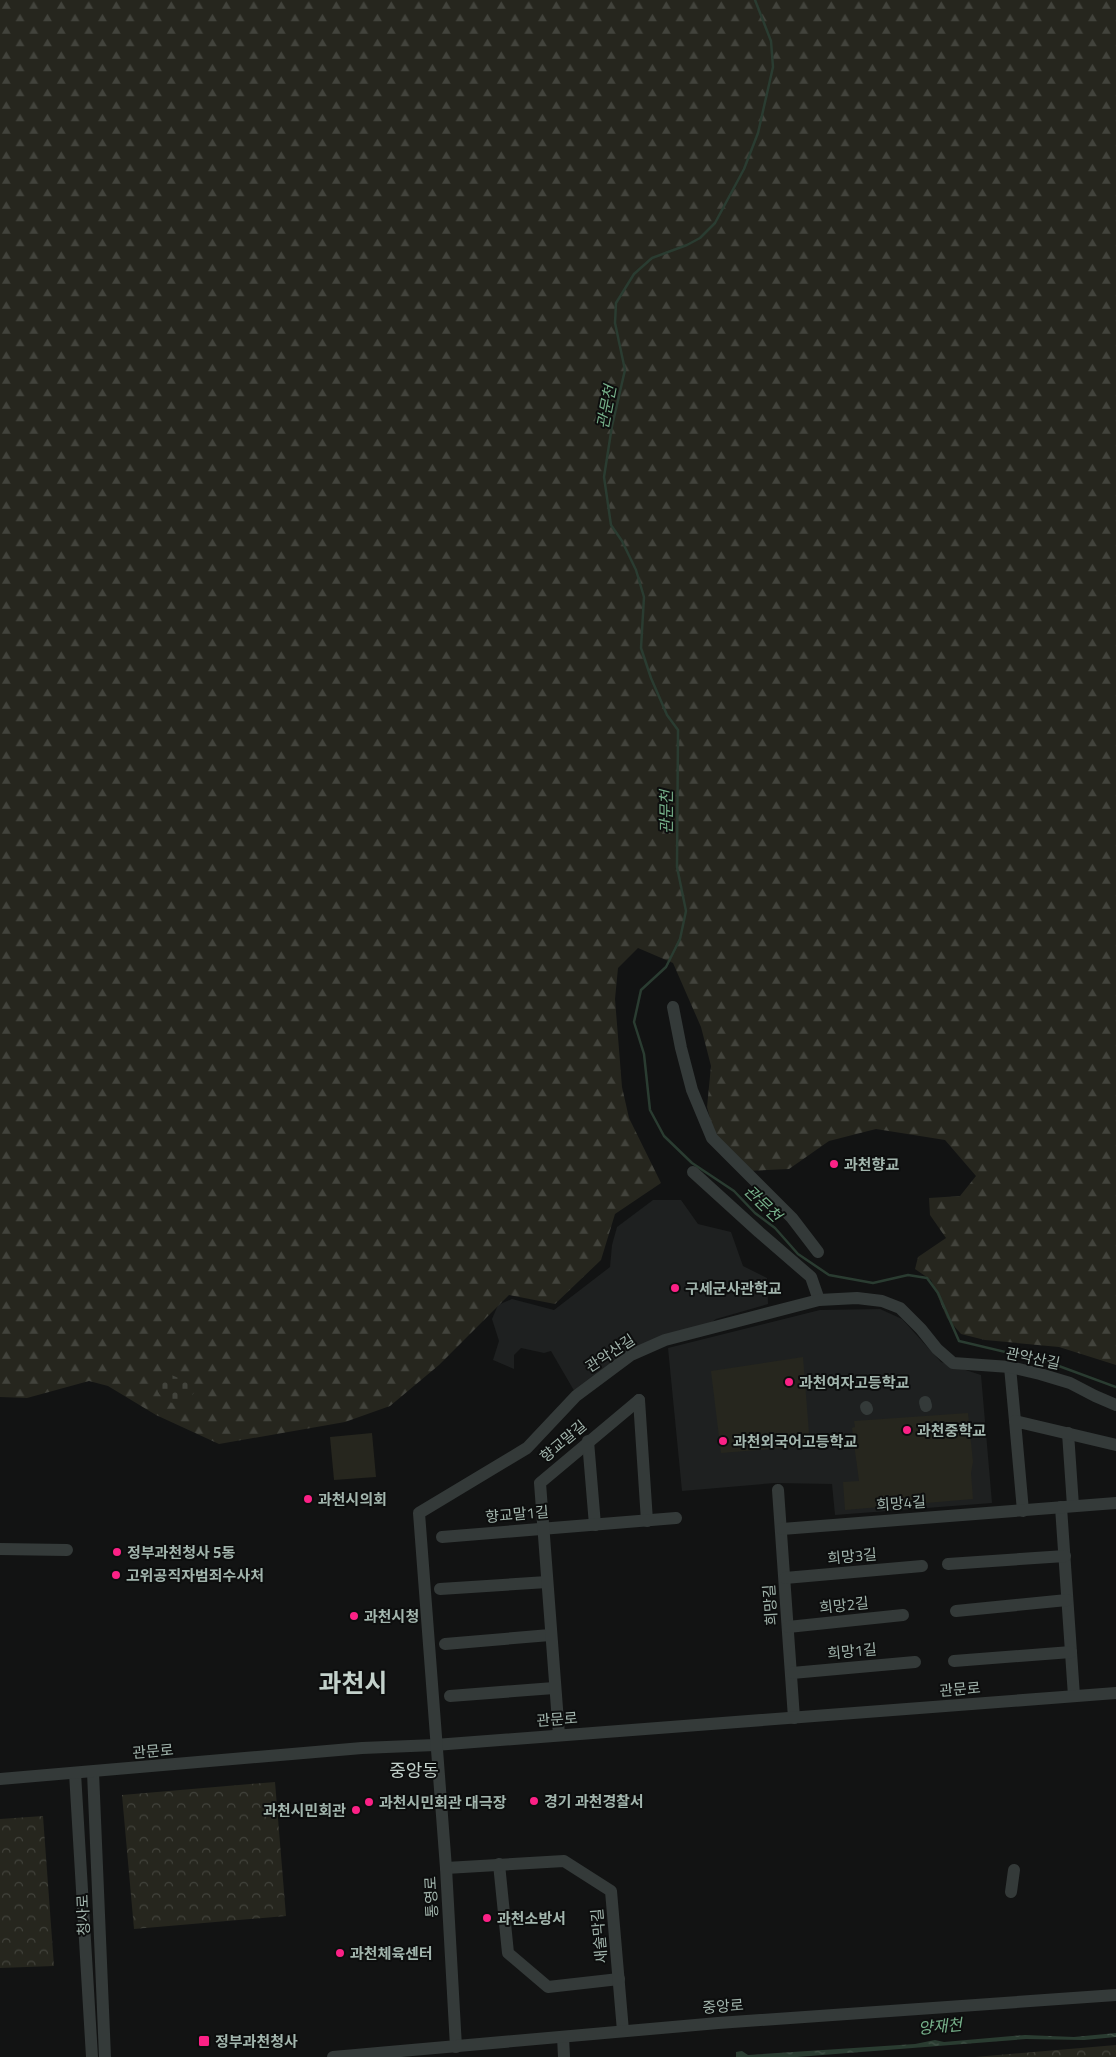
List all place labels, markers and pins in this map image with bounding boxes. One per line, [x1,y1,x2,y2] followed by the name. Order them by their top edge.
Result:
[844,1153,899,1176] place label: 과천향교
[828,1158,840,1170] marker: 과천향교
[685,1277,782,1300] place label: 구세군사관학교
[669,1282,681,1294] marker: 구세군사관학교
[799,1371,910,1394] place label: 과천여자고등학교
[783,1376,795,1388] marker: 과천여자고등학교
[917,1419,986,1442] place label: 과천중학교
[901,1424,913,1436] marker: 과천중학교
[733,1430,857,1453] place label: 과천외국어고등학교
[717,1435,729,1447] marker: 과천외국어고등학교
[318,1488,387,1511] place label: 과천시의회
[302,1493,314,1505] marker: 과천시의회
[127,1541,236,1564] place label: 정부과천청사 5동
[111,1546,123,1558] marker: 정부과천청사 5동
[126,1564,264,1587] place label: 고위공직자범죄수사처
[110,1569,122,1581] marker: 고위공직자범죄수사처
[364,1605,419,1628] place label: 과천시청
[348,1610,360,1622] marker: 과천시청
[544,1790,644,1813] place label: 경기 과천경찰서
[379,1791,507,1814] place label: 과천시민회관 대극장
[528,1795,540,1807] marker: 경기 과천경찰서
[363,1796,375,1808] marker: 과천시민회관 대극장
[263,1799,346,1822] place label: 과천시민회관
[350,1804,362,1816] marker: 과천시민회관
[497,1907,566,1930] place label: 과천소방서
[481,1912,493,1924] marker: 과천소방서
[350,1942,433,1965] place label: 과천체육센터
[334,1947,346,1959] marker: 과천체육센터
[215,2030,298,2053] place label: 정부과천청사
[197,2034,211,2048] marker: 정부과천청사

